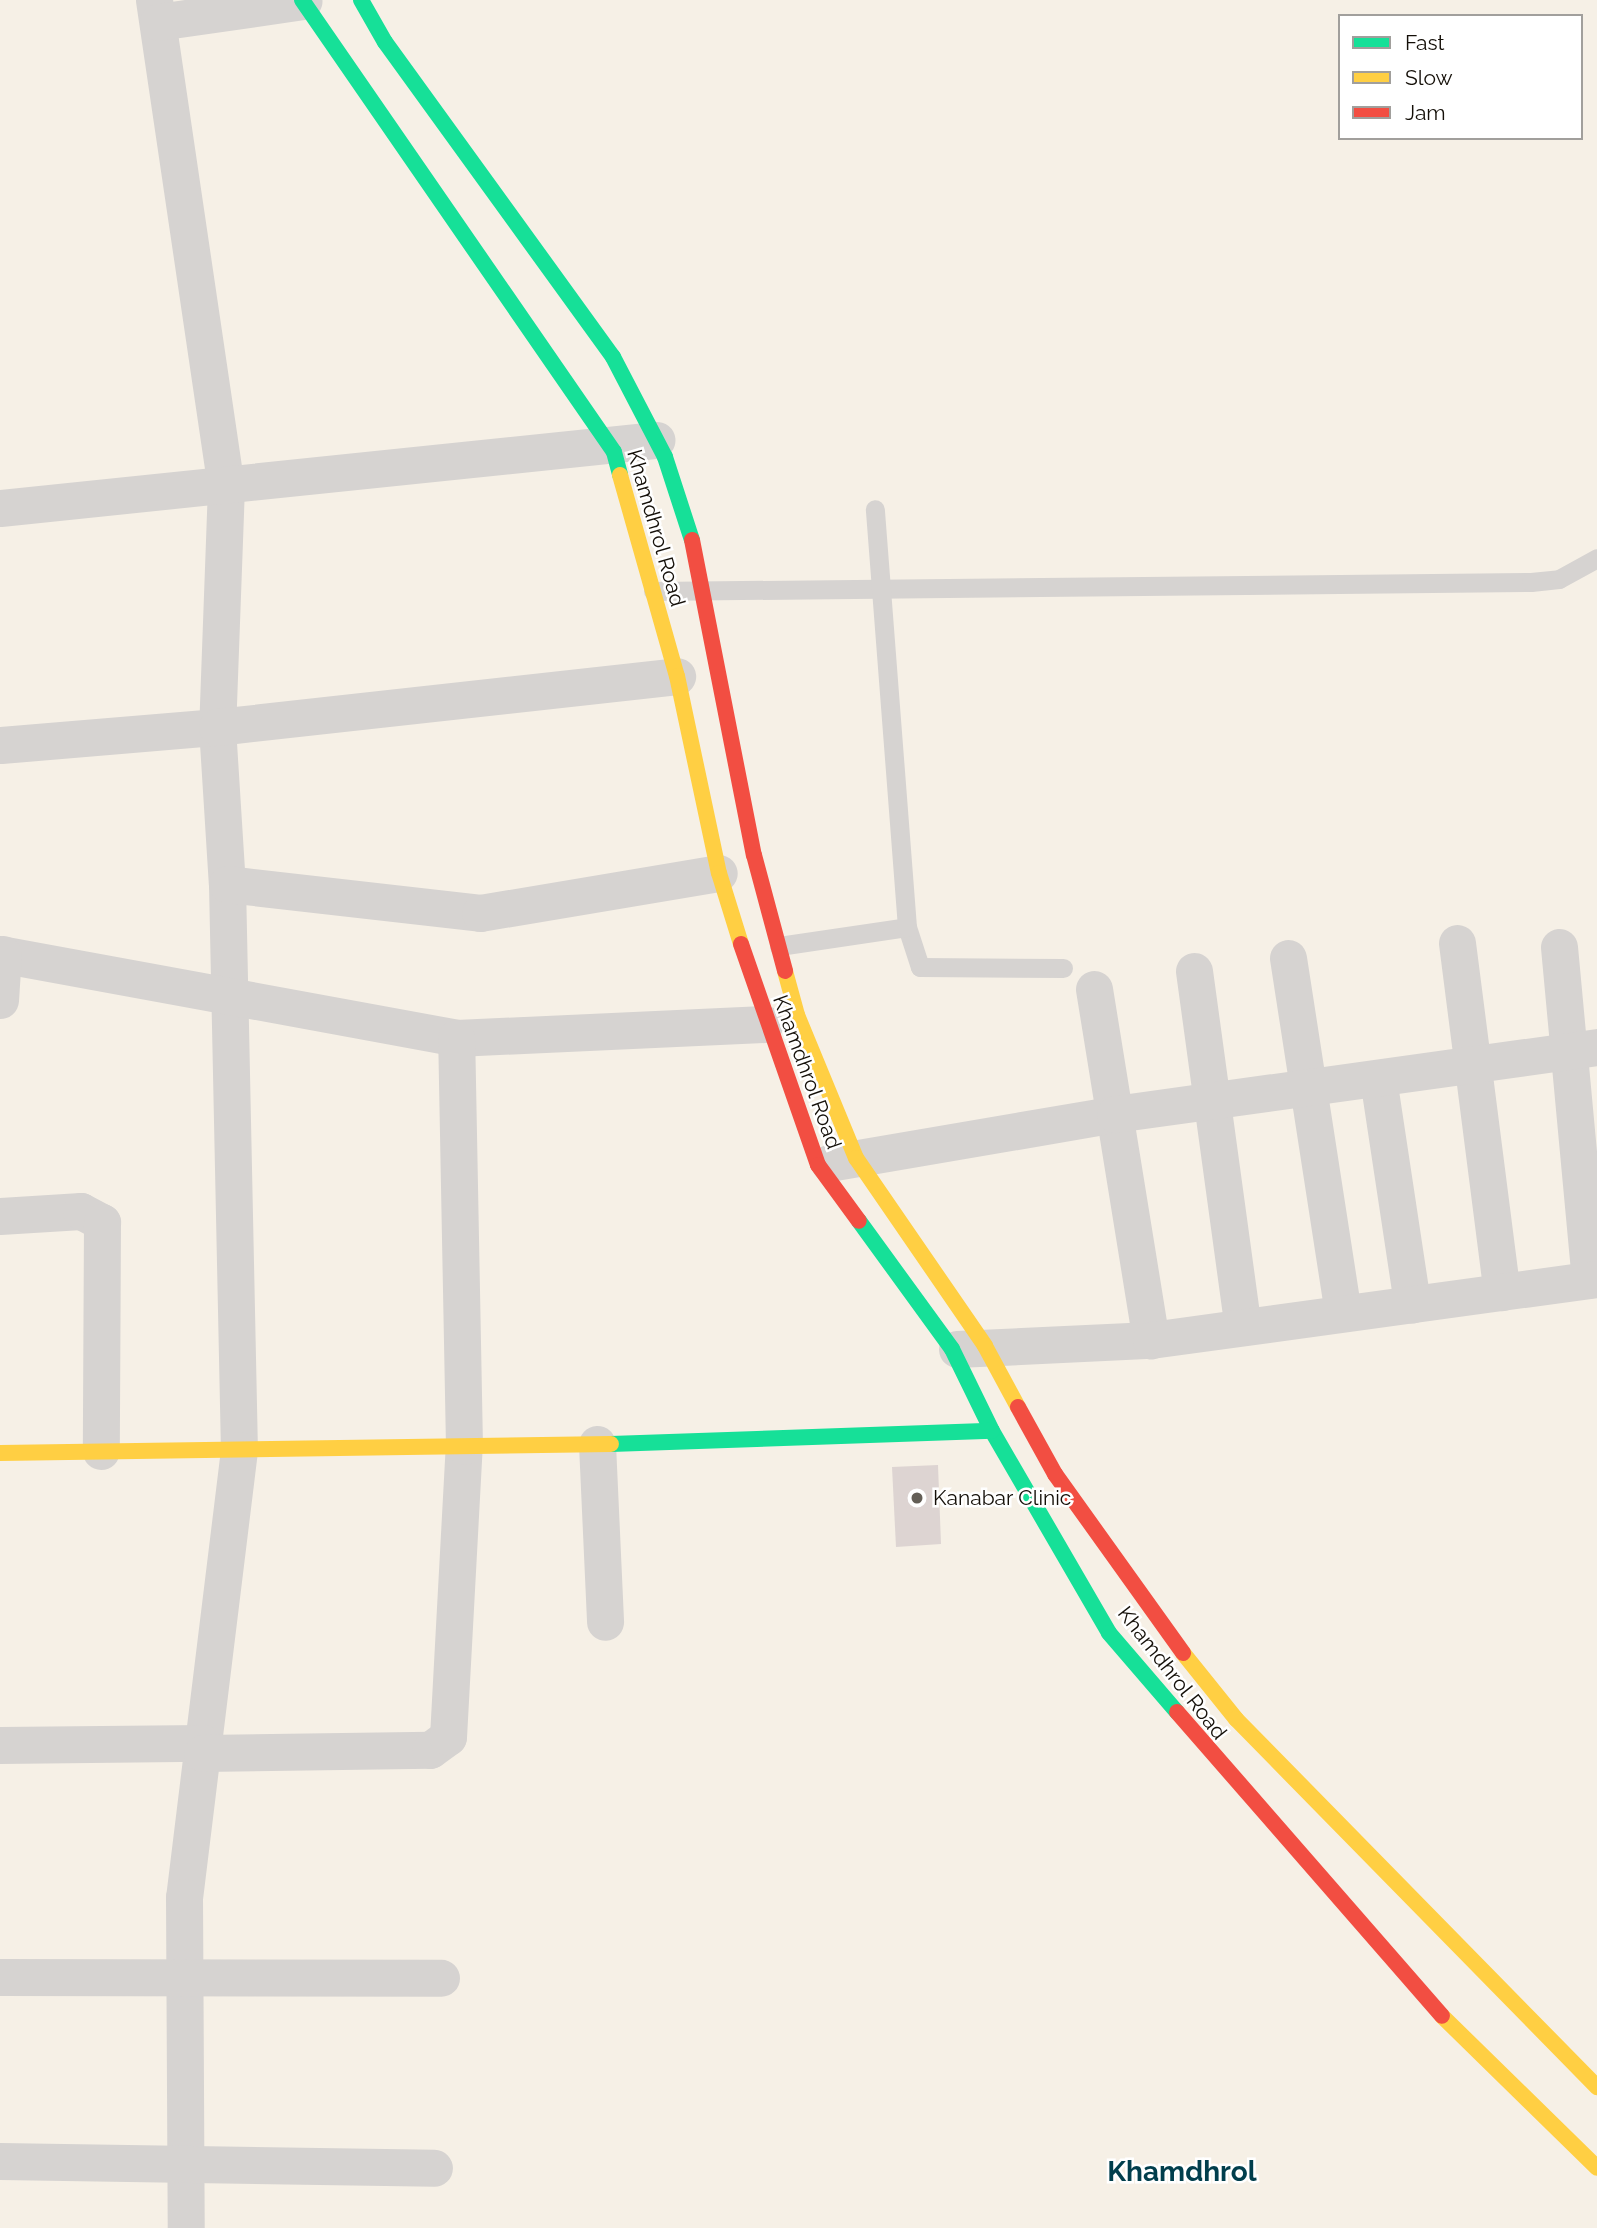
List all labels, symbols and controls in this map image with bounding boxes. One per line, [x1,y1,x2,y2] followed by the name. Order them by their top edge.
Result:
[1338,14,1583,140] legend
[1405,30,1445,55] text: Fast
[1405,65,1453,90] text: Slow
[1405,100,1446,125] text: Jam
[621,446,691,610] street label: Khamdhrol Road
[767,991,847,1153] street label: Khamdhrol Road
[933,1485,1072,1511] place label: Kanabar Clinic
[907,1488,927,1508] marker: Kanabar Clinic
[1112,1601,1232,1745] street label: Khamdhrol Road
[1107,2155,1257,2189] district label: Khamdhrol

